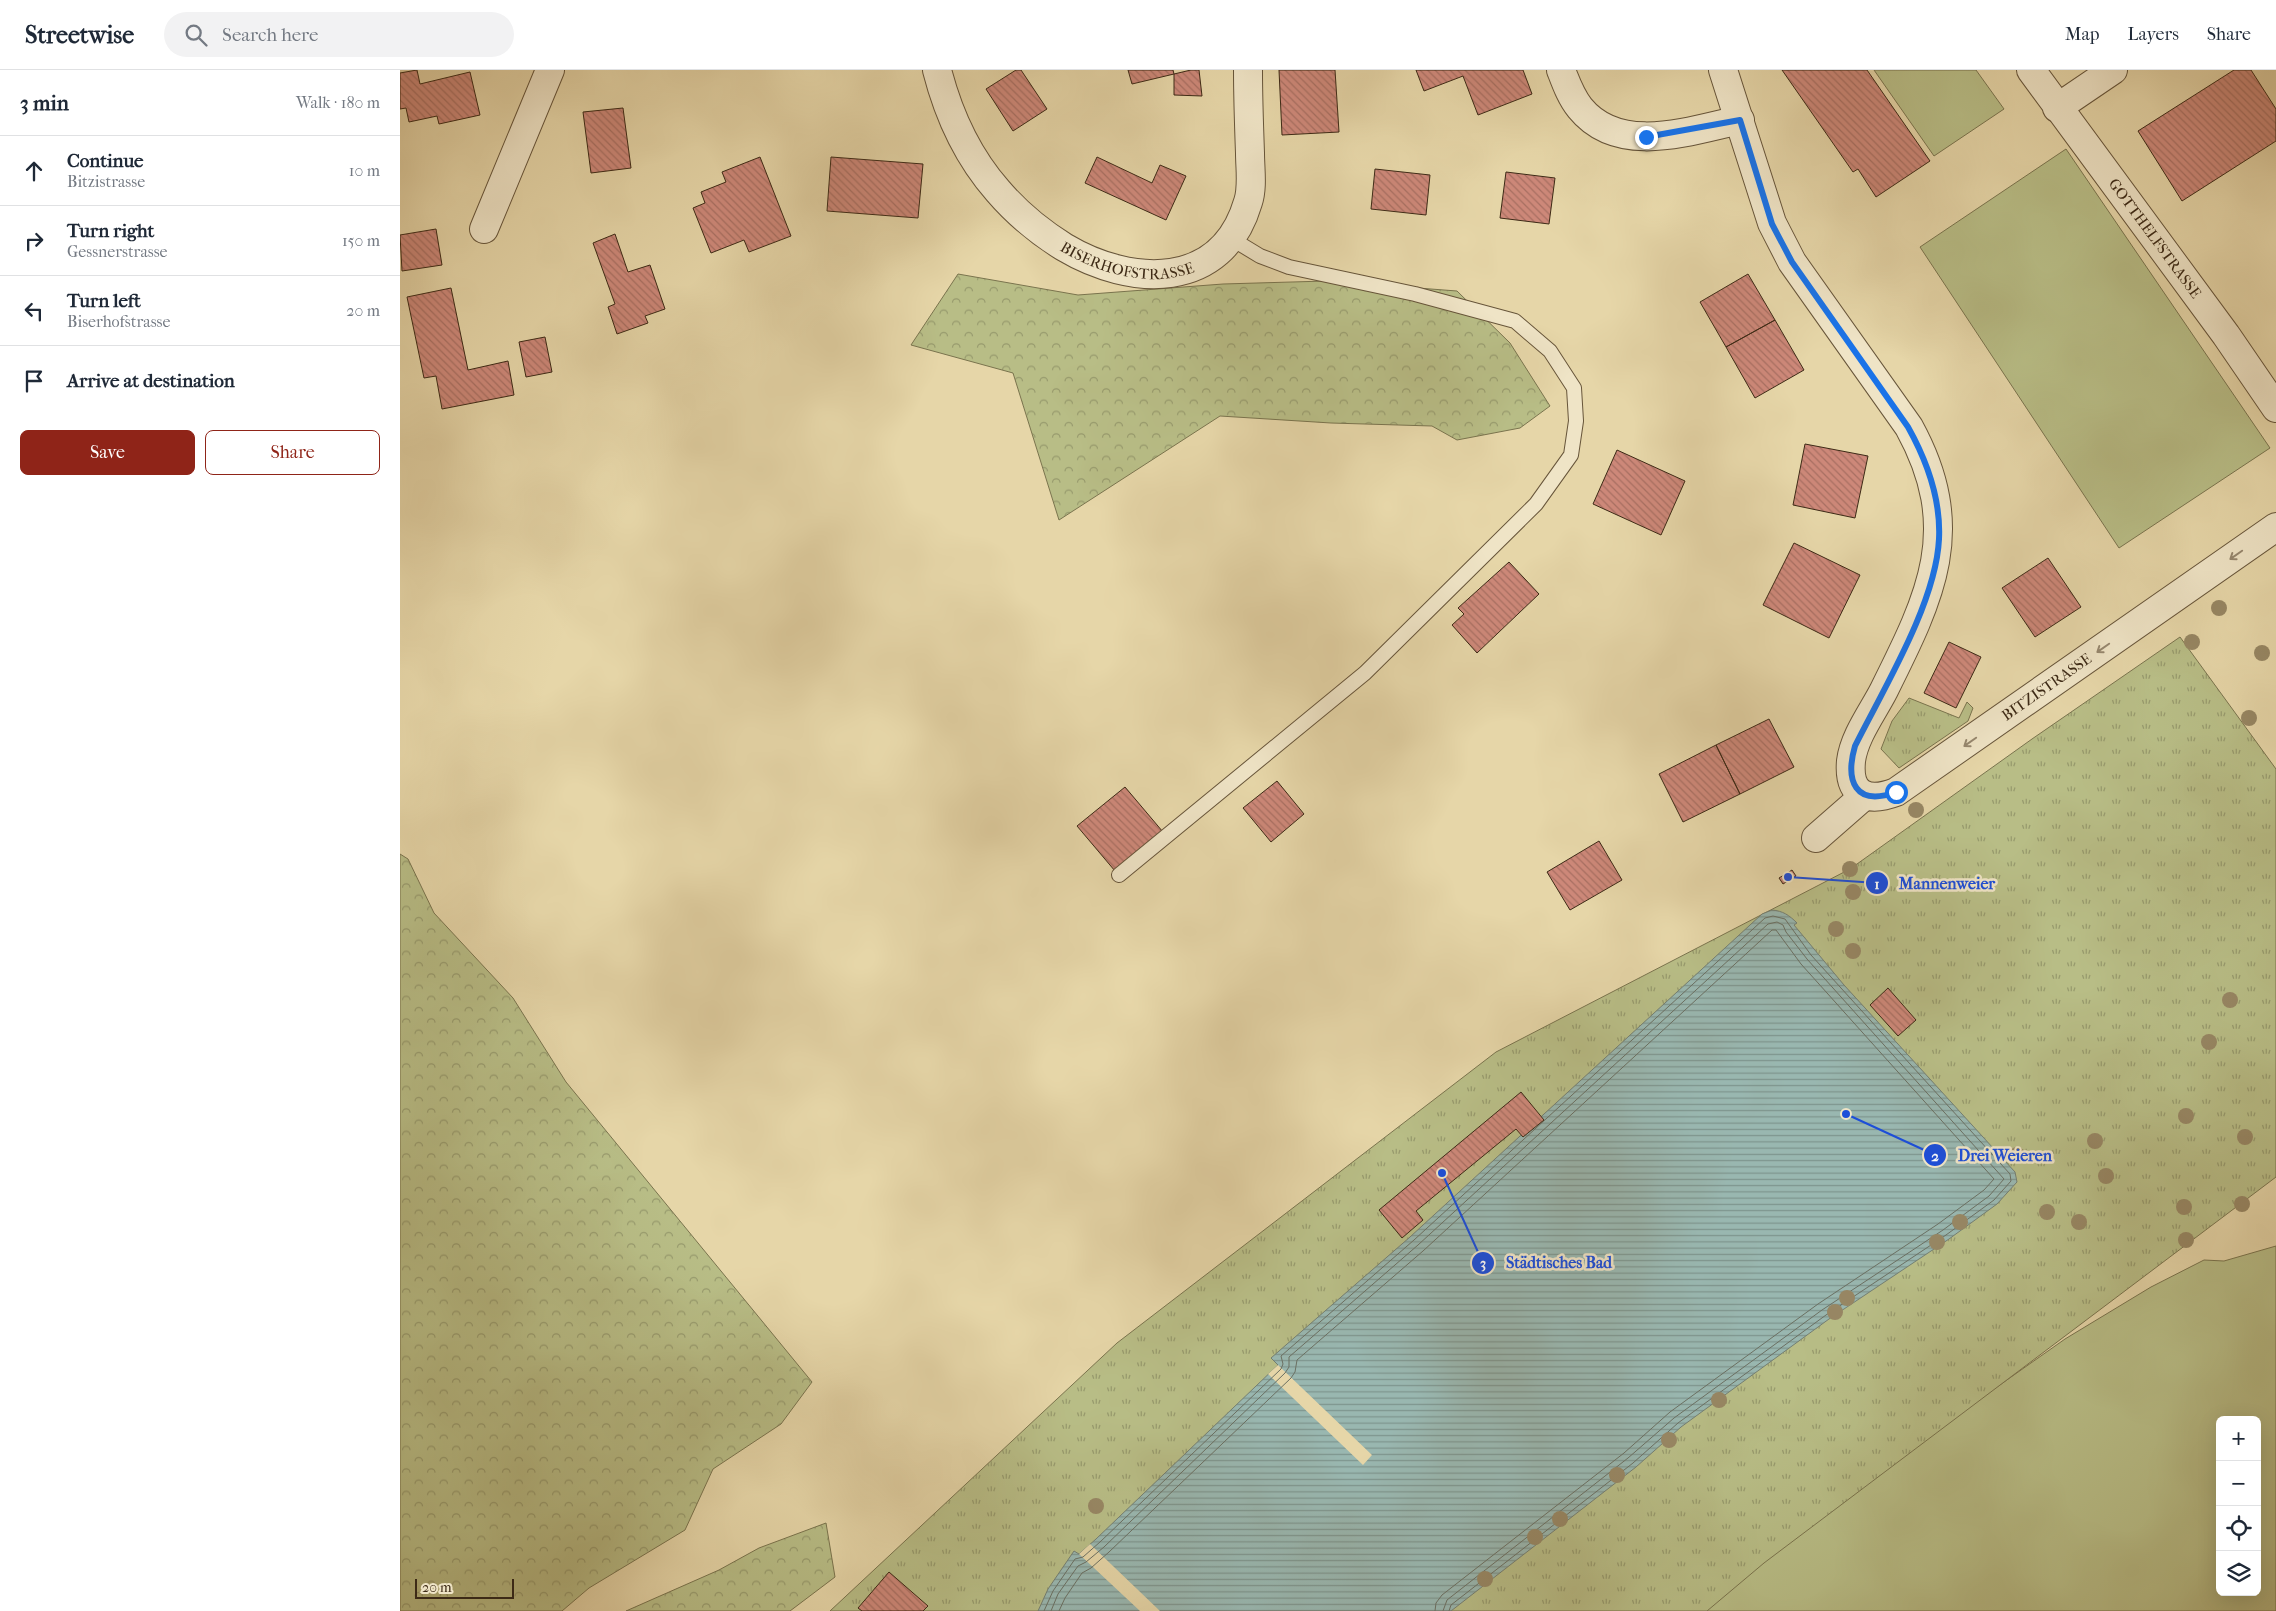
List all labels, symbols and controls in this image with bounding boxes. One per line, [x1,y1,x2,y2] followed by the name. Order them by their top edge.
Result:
[164,12,514,57] search box
[25,21,134,49] text: Streetwise
[182,21,210,49] icon: search
[222,24,318,46] text: Search here
[2065,24,2099,45] text: Map
[2127,24,2179,45] text: Layers
[2207,24,2251,45] text: Share
[20,91,69,115] text: 3 min
[296,93,380,112] text: Walk · 180 m
[1635,126,1658,149] route end
[67,150,143,172] text: Continue
[20,157,48,185] icon: ahead
[349,161,380,180] text: 10 m
[67,172,145,191] text: Bitzistrasse
[2105,175,2205,302] street label: GOTTHELFSTRASSE
[67,220,154,242] text: Turn right
[20,227,48,255] icon: right
[342,231,380,250] text: 150 m
[1057,238,1196,283] street label: BISERHOFSTRASSE
[67,242,168,261] text: Gessnerstrasse
[67,290,141,312] text: Turn left
[20,297,48,325] icon: left
[346,301,380,320] text: 20 m
[67,312,170,331] text: Biserhofstrasse
[20,367,48,395] icon: arrive
[67,370,235,392] text: Arrive at destination
[20,430,195,475] button: Save
[205,430,380,475] button: Share
[2229,550,2243,560] one-way arrow
[2096,643,2110,653] one-way arrow
[1998,650,2095,724] street label: BITZISTRASSE
[1963,737,1977,747] one-way arrow
[1885,781,1908,804] route start
[1864,868,2005,899] callout: Mannenweier
[1898,874,1996,893] text: Mannenweier
[1874,875,1880,893] text: 1
[1923,1140,2062,1171] callout: Drei Weieren
[1958,1146,2053,1165] text: Drei Weieren
[1931,1147,1939,1165] text: 2
[1470,1247,1622,1278] callout: Städtisches Bad
[1506,1253,1613,1272] text: Städtisches Bad
[1480,1254,1486,1272] text: 3
[2216,1416,2261,1596] map controls
[2216,1416,2261,1461] button: +
[2216,1461,2261,1506] button: −
[2216,1506,2261,1551] button: locate
[2216,1551,2261,1596] button: layers
[415,1576,514,1599] scale bar
[422,1579,452,1596] text: 20 m

